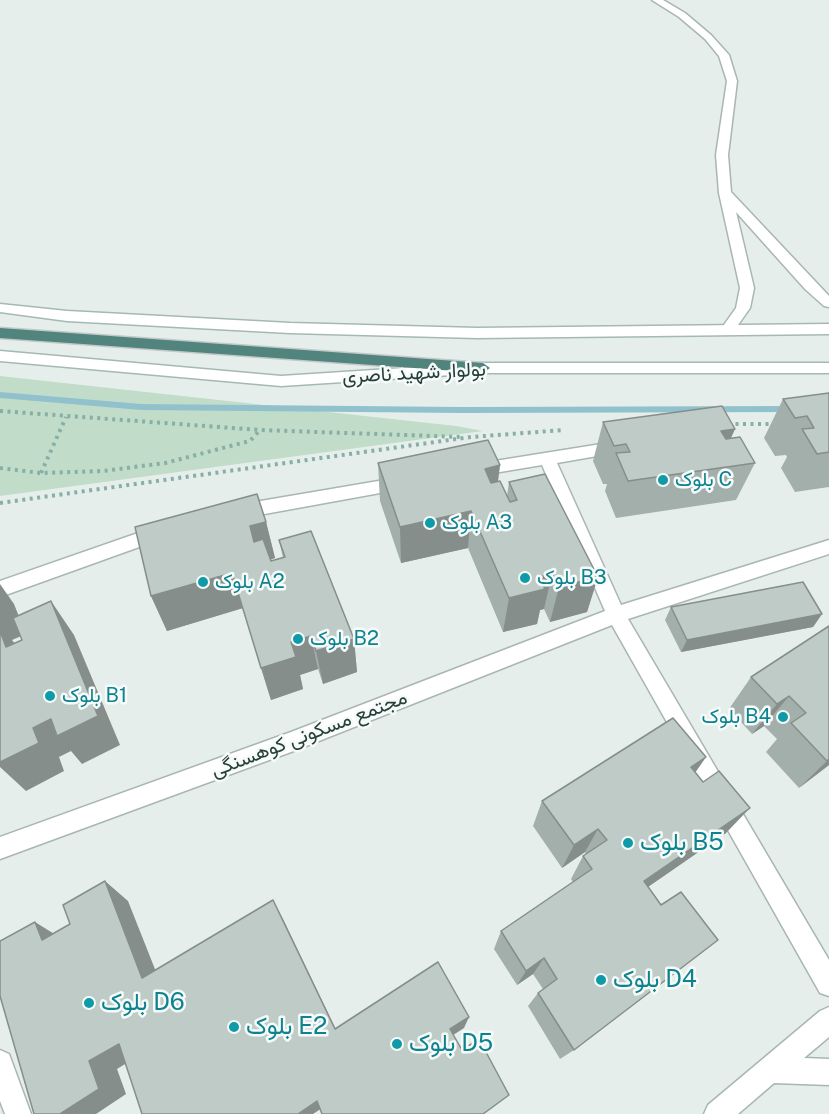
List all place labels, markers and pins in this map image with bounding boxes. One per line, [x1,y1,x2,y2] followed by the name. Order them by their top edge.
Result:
[675,468,732,492] place label: بلوک C
[656,473,670,487] marker: بلوک C
[442,511,512,535] place label: بلوک A3
[423,516,437,530] marker: بلوک A3
[537,566,607,590] place label: بلوک B3
[215,570,285,594] place label: بلوک A2
[518,571,532,585] marker: بلوک B3
[196,575,210,589] marker: بلوک A2
[310,627,379,651] place label: بلوک B2
[291,632,305,646] marker: بلوک B2
[62,684,127,708] place label: بلوک B1
[43,689,57,703] marker: بلوک B1
[701,705,771,729] place label: بلوک B4
[776,710,790,724] marker: بلوک B4
[640,829,724,857] place label: بلوک B5
[621,836,635,850] marker: بلوک B5
[613,966,697,994] place label: بلوک D4
[594,973,608,987] marker: بلوک D4
[101,989,185,1017] place label: بلوک D6
[82,996,96,1010] marker: بلوک D6
[246,1013,327,1041] place label: بلوک E2
[227,1020,241,1034] marker: بلوک E2
[409,1030,493,1058] place label: بلوک D5
[390,1037,404,1051] marker: بلوک D5

